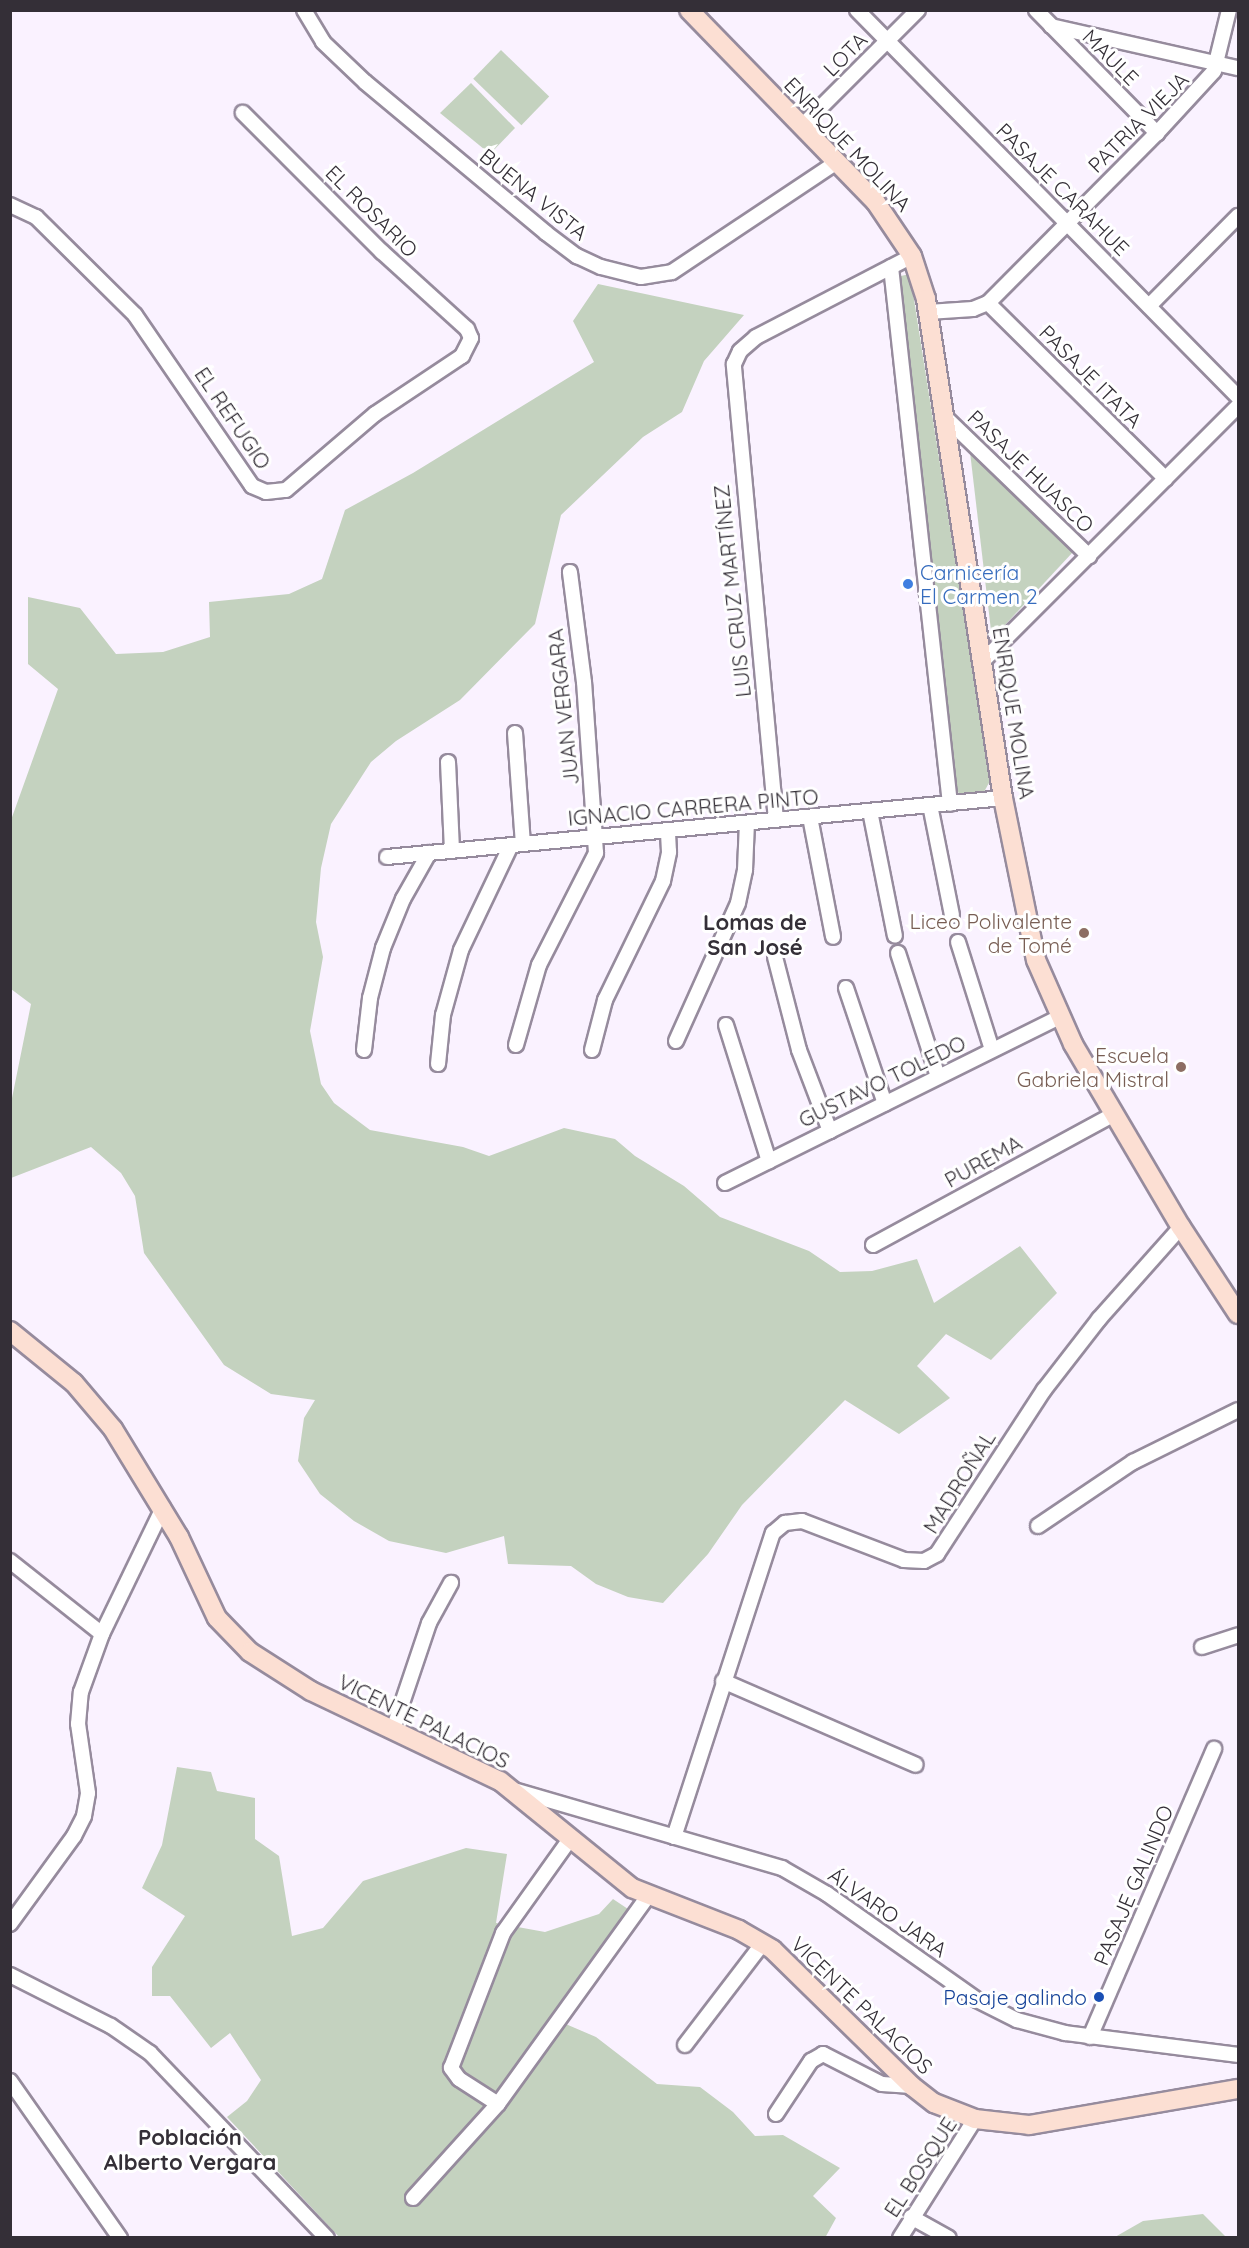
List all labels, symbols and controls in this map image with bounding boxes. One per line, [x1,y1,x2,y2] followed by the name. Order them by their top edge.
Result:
[1078,24,1144,90] street label: MAULE
[818,27,872,81] street label: LOTA
[1083,67,1193,177] street label: PATRIA VIEJA
[779,72,917,216] street label: ENRIQUE MOLINA
[991,117,1135,261] street label: PASAJE CARAHUE
[475,143,593,245] street label: BUENA VISTA
[321,160,423,262] street label: EL ROSARIO
[1034,319,1148,433] street label: PASAJE ITATA
[190,362,276,474] street label: EL REFUGIO
[963,404,1099,538] street label: PASAJE HUASCO
[708,483,756,699] street label: LUIS CRUZ MARTÍNEZ
[920,559,1038,609] place label: Carnicería El Carmen 2
[901,577,915,591] marker: Carnicería El Carmen 2
[988,625,1040,801] street label: ENRIQUE MOLINA
[542,628,584,786] street label: JUAN VERGARA
[567,783,819,831] street label: IGNACIO CARRERA PINTO
[910,908,1072,958] place label: Liceo Polivalente de Tomé
[703,909,807,960] district label: Lomas de San José
[1077,926,1091,940] marker: Liceo Polivalente de Tomé
[794,1030,970,1132] street label: GUSTAVO TOLEDO
[1017,1042,1169,1092] place label: Escuela Gabriela Mistral
[1174,1060,1188,1074] marker: Escuela Gabriela Mistral
[940,1130,1026,1192] street label: PUREMA
[918,1426,1000,1538] street label: MADROÑAL
[334,1669,514,1773] street label: VICENTE PALACIOS
[1088,1801,1178,1969] street label: PASAJE GALINDO
[824,1862,952,1962] street label: ÁLVARO JARA
[786,1931,938,2079] street label: VICENTE PALACIOS
[943,1984,1087,2010] place label: Pasaje galindo
[1092,1990,1106,2004] marker: Pasaje galindo
[879,2113,961,2221] street label: EL BOSQUE
[104,2124,276,2176] district label: Población Alberto Vergara

